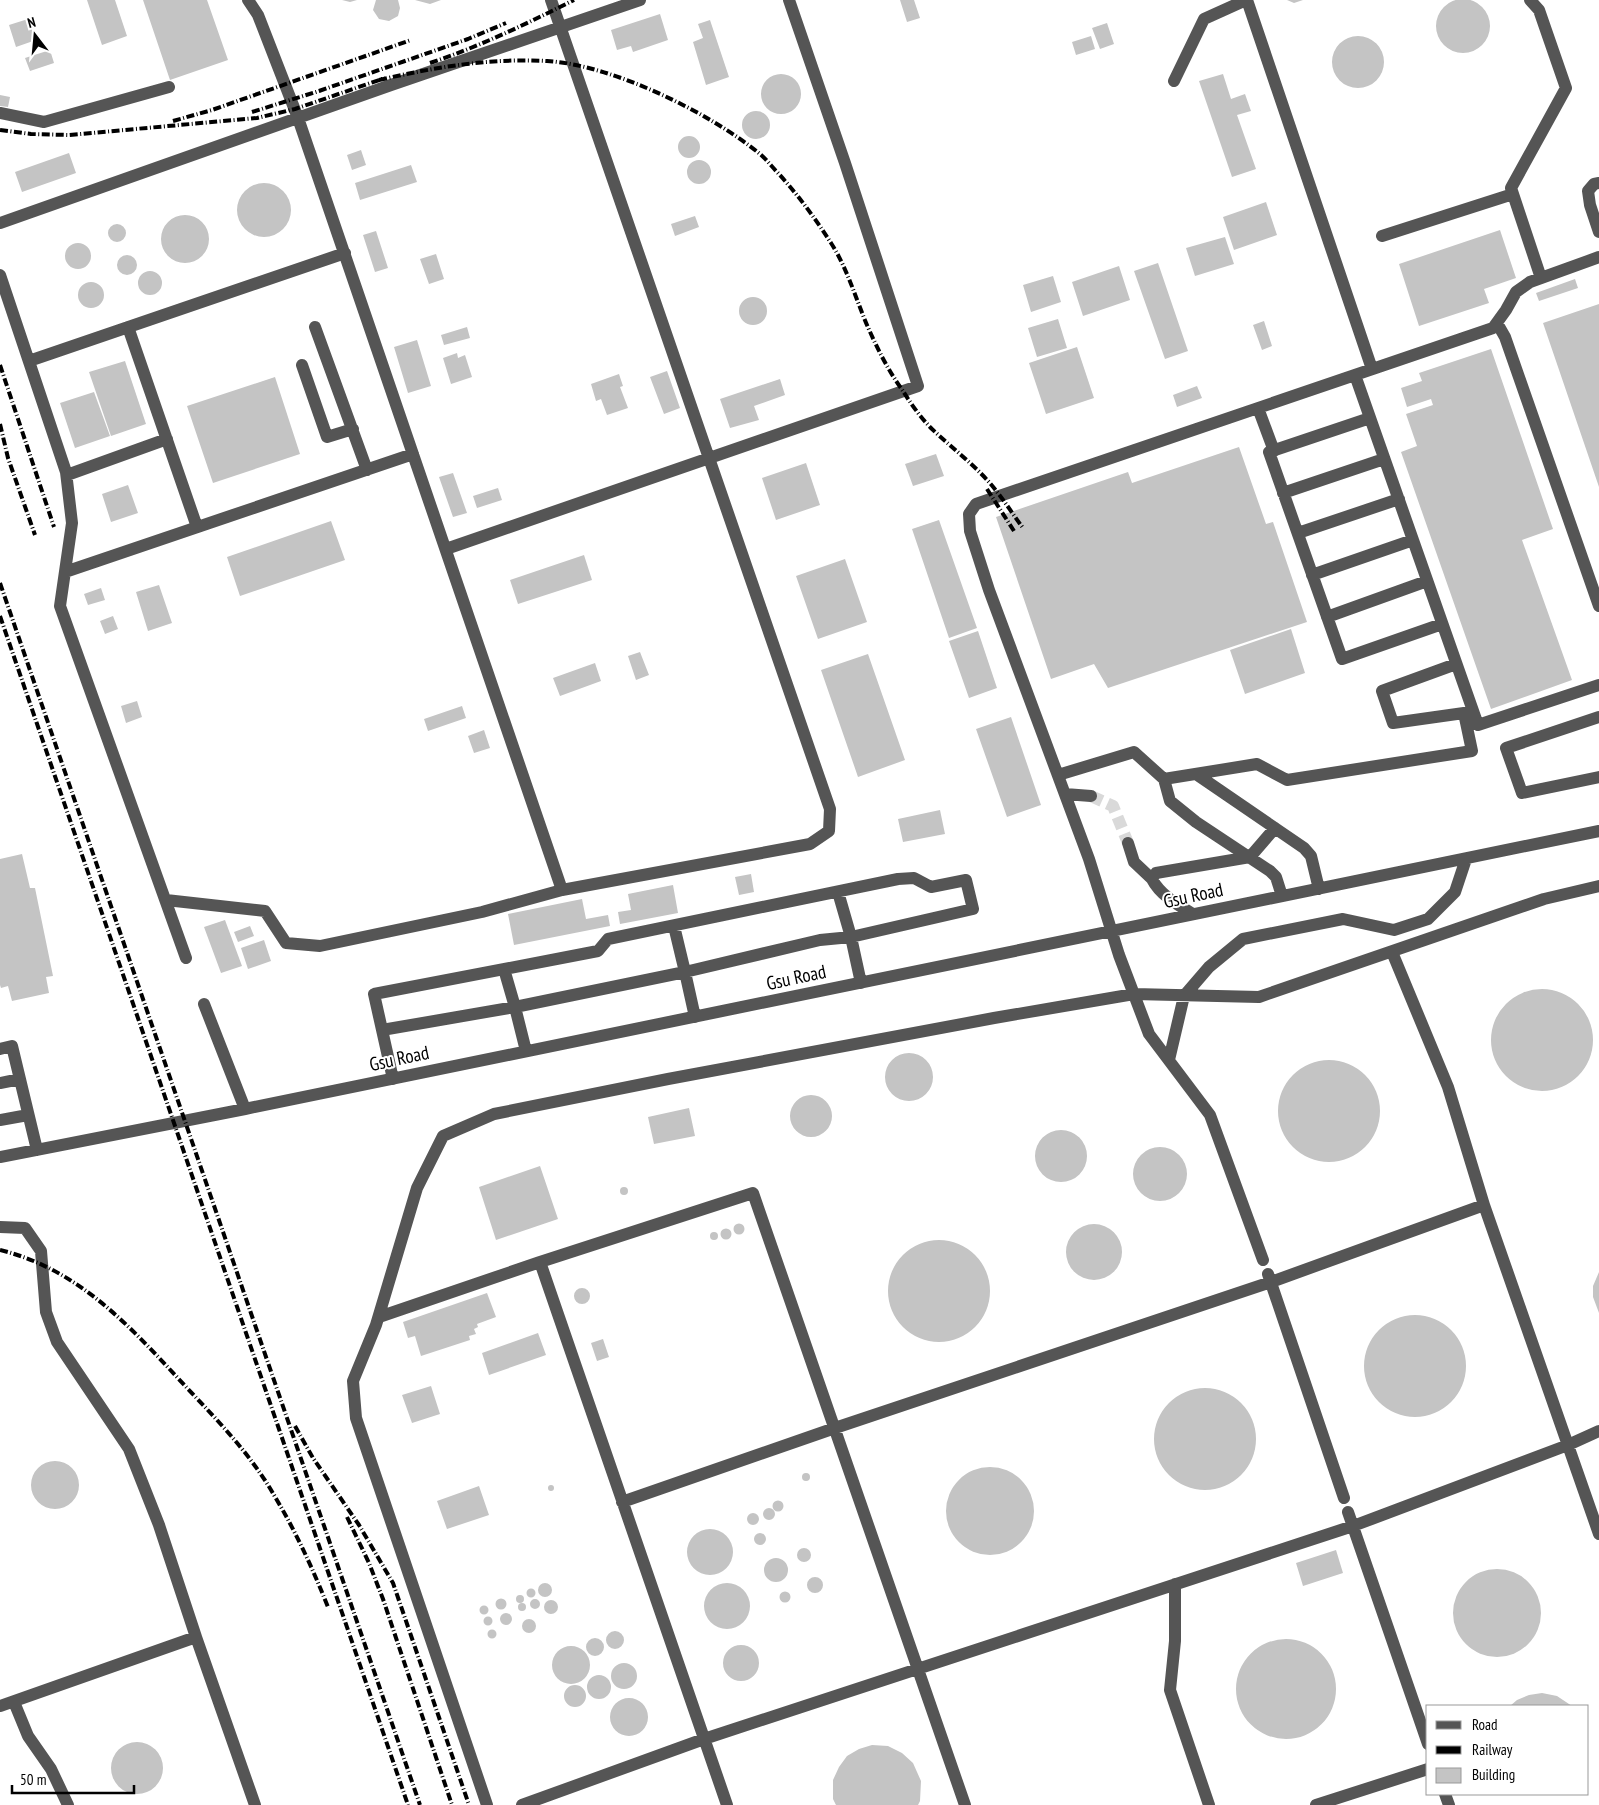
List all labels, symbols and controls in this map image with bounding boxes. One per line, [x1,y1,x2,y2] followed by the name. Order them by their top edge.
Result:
[10,10,60,60] north arrow
[25,13,38,32] text: N
[1161,877,1225,913] street label: Gsu Road
[764,959,828,995] street label: Gsu Road
[367,1040,431,1076] street label: Gsu Road
[1426,1705,1589,1795] legend
[1472,1715,1498,1734] text: Road
[1472,1740,1513,1759] text: Railway
[12,1762,135,1794] scale bar
[1472,1765,1515,1784] text: Building
[20,1770,46,1789] text: 50 m

